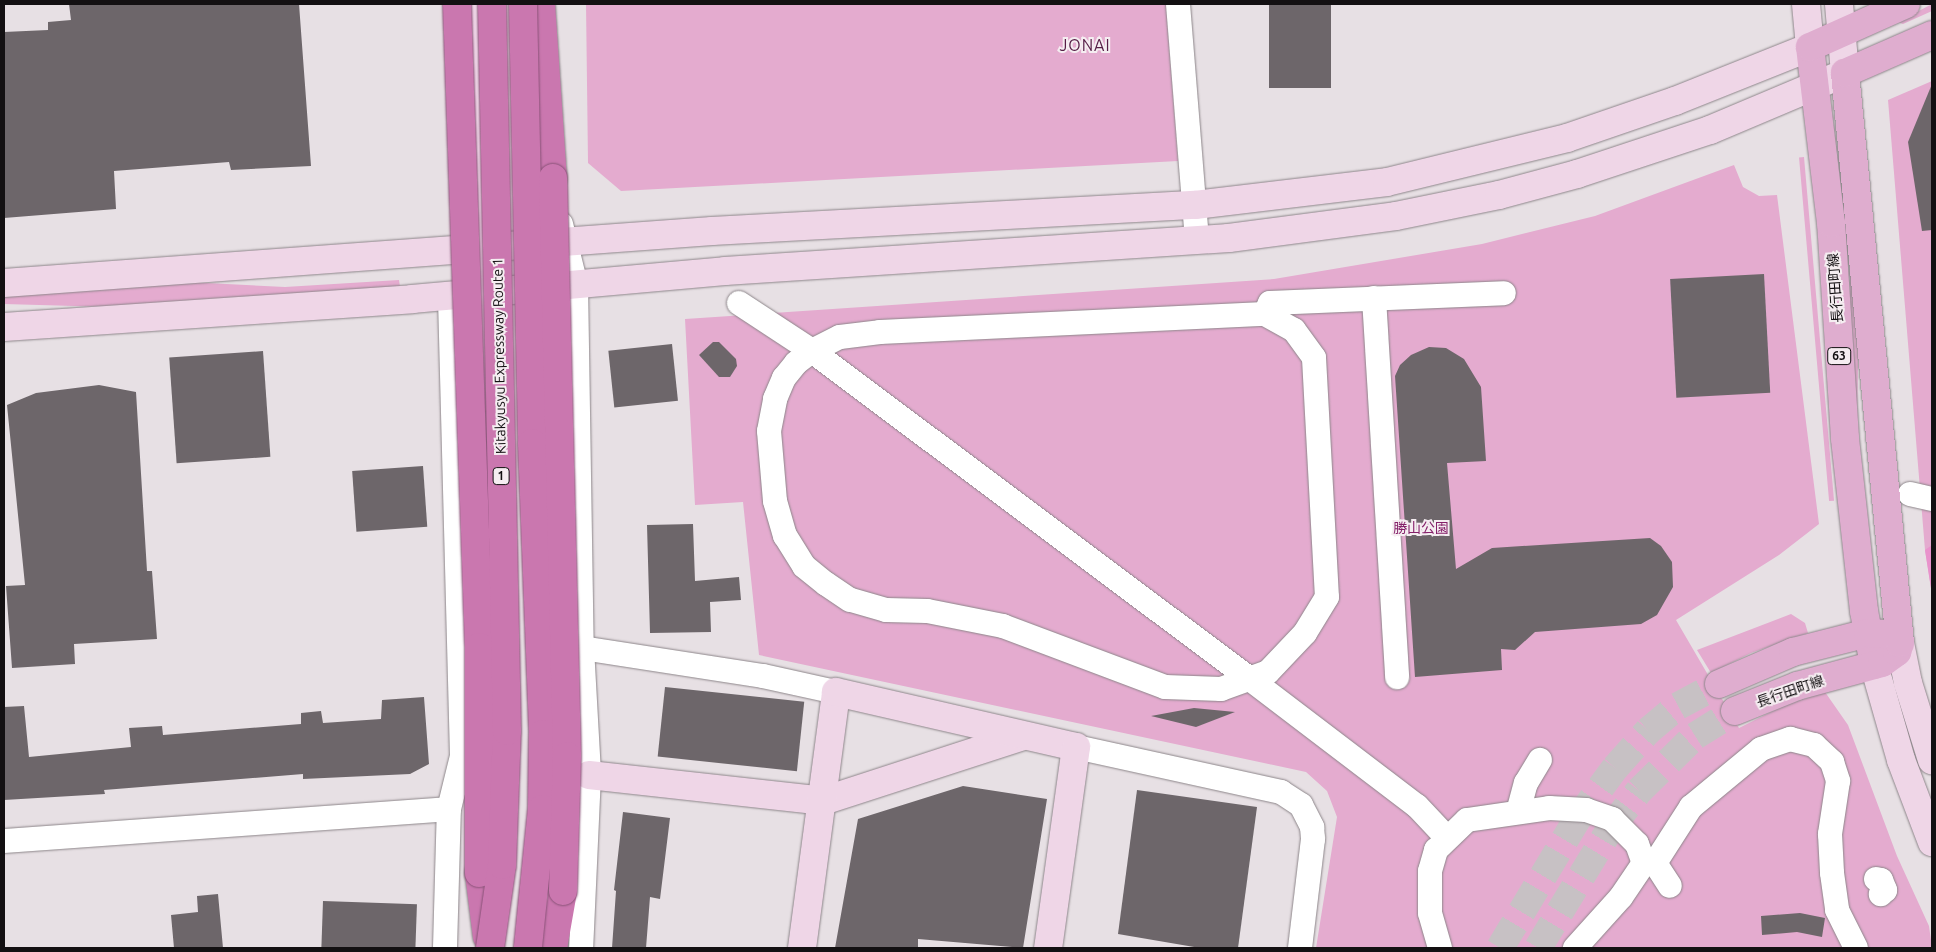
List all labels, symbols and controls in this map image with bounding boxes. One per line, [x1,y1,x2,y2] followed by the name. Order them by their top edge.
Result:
[1059,35,1111,55] district label: JONAI
[1824,252,1846,324] street label: 長行田町線
[489,258,509,454] street label: Kitakyusyu Expressway Route 1
[1826,346,1852,366] road number: 63
[492,466,510,486] road number: 1
[1393,520,1449,536] park label: 勝山公園
[1754,672,1826,710] street label: 長行田町線

